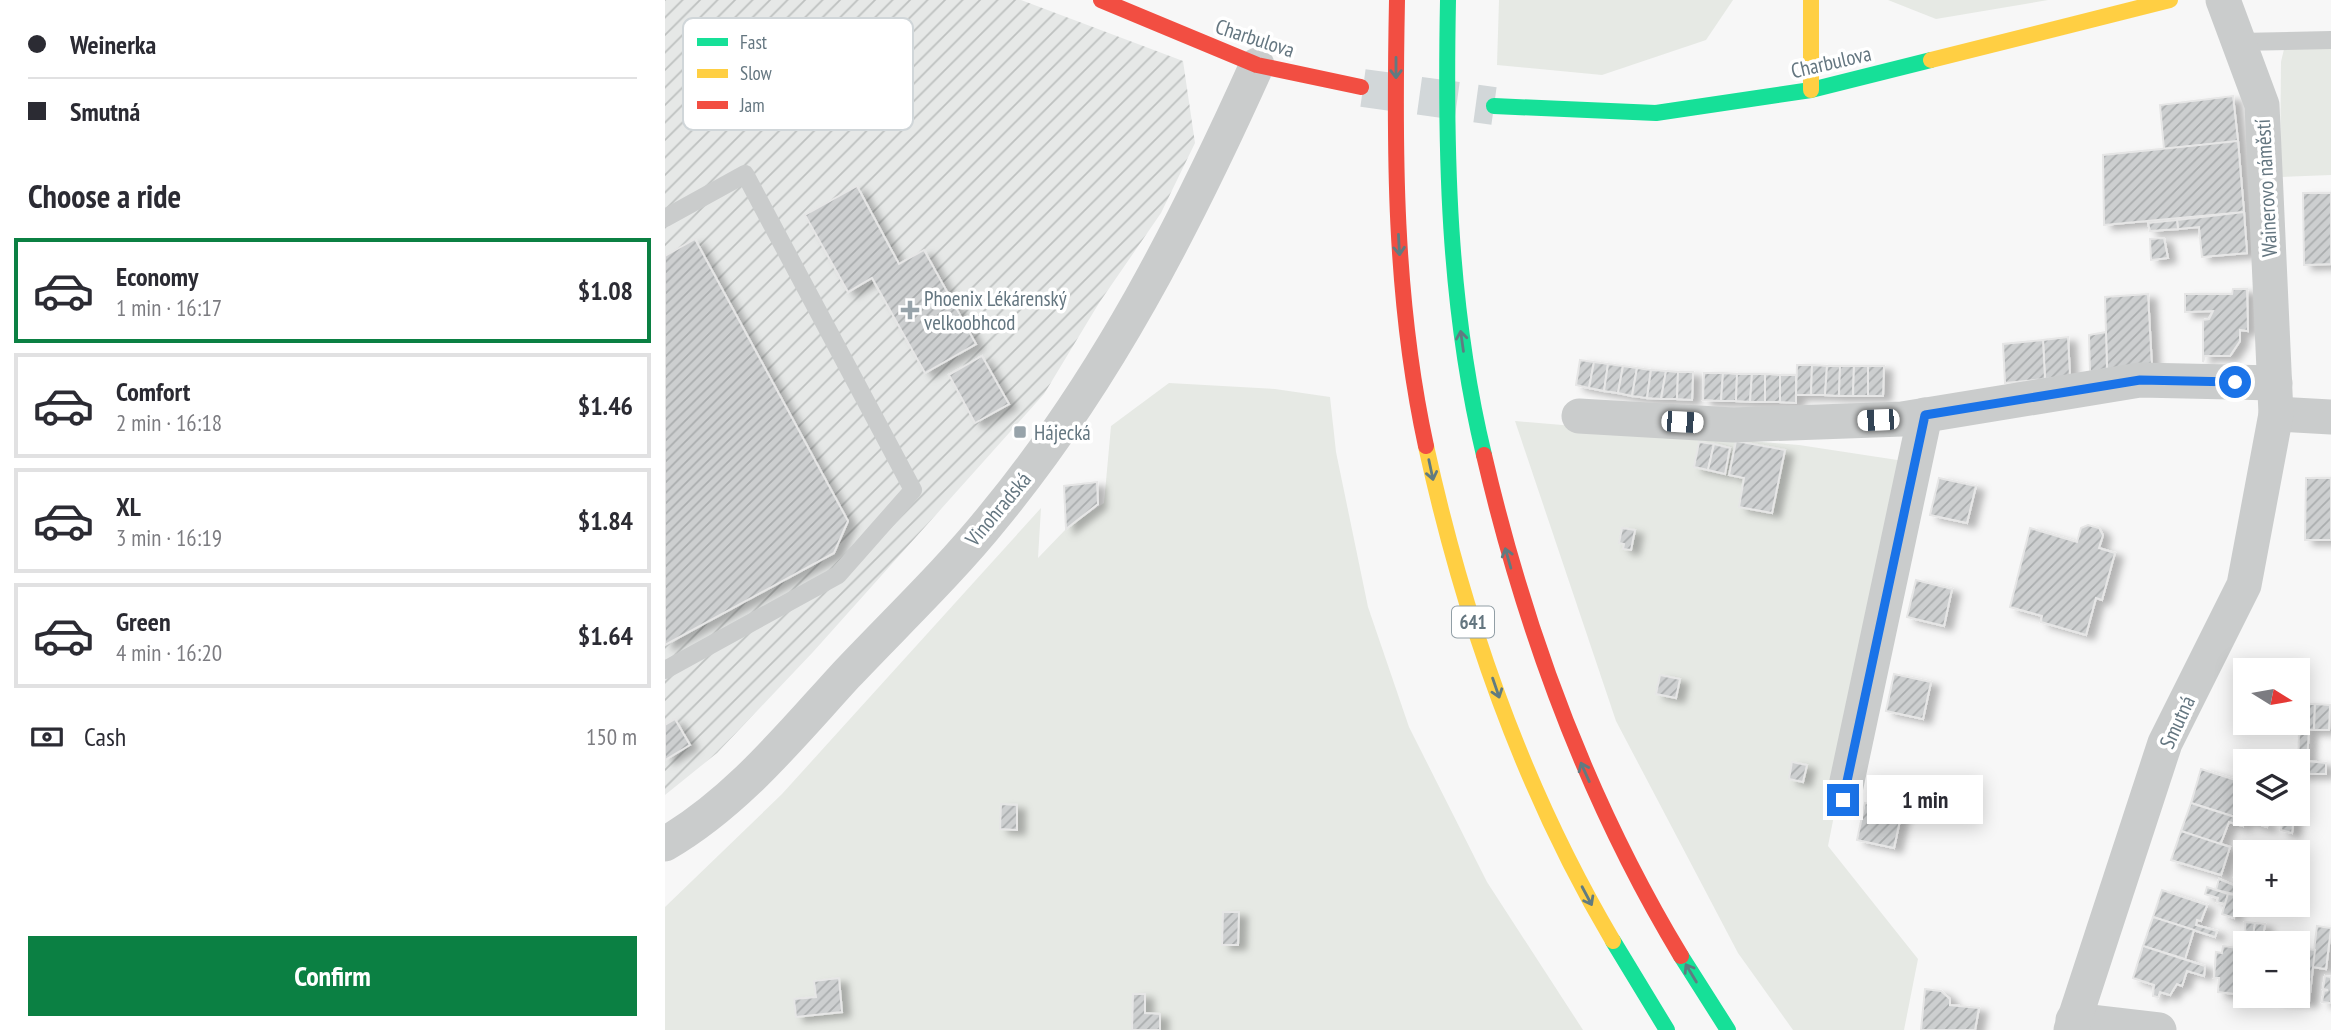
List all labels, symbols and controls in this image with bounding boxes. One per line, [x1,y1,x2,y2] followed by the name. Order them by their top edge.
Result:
[1212,13,1298,63] street label: Charbulova
[683,18,913,130] legend
[70,28,156,61] text: Weinerka
[740,30,768,54] text: Fast
[1788,40,1874,84] street label: Charbulova
[1389,56,1403,79] one-way arrow
[740,61,773,85] text: Slow
[739,93,765,117] text: Jam
[70,95,140,128] text: Smutná
[2249,118,2283,258] street label: Wainerovo náměstí
[28,175,181,217] text: Choose a ride
[1392,234,1405,257] one-way arrow
[32,259,95,322] icon: car
[116,260,198,293] text: Economy
[578,274,633,307] text: $1.08
[924,285,1067,336] place label: Phoenix Lékárenský velkoobhcod
[116,293,222,322] text: 1 min · 16:17
[902,302,918,318] marker: Phoenix Lékárenský velkoobhcod
[1455,330,1468,353] one-way arrow
[2219,366,2251,398] route start
[32,374,95,437] icon: car
[116,375,190,408] text: Comfort
[578,389,633,422] text: $1.46
[116,408,222,437] text: 2 min · 16:18
[1857,409,1900,431] car
[1661,410,1704,434] car
[1034,419,1091,446] place label: Hájecká
[1012,424,1028,440] marker: Hájecká
[1424,458,1438,481] one-way arrow
[959,466,1037,552] street label: Vinohradská
[32,489,95,552] icon: car
[116,490,141,523] text: XL
[578,504,633,537] text: $1.84
[116,523,222,552] text: 3 min · 16:19
[1501,547,1514,569] one-way arrow
[32,604,95,667] icon: car
[116,605,171,638] text: Green
[1452,607,1494,638] road number: 641
[578,619,633,652] text: $1.64
[116,638,222,667] text: 4 min · 16:20
[2233,658,2310,735] north arrow
[2233,658,2310,1008] map controls
[1491,677,1503,699] one-way arrow
[2153,691,2201,753] street label: Smutná
[28,718,66,756] icon: cash
[84,720,126,753] text: Cash
[586,722,637,751] text: 150 m
[2233,749,2310,826] button: layers
[1578,761,1591,783] one-way arrow
[1867,776,1983,824] callout: 1 min
[1827,784,1859,816] route end
[1902,785,1948,814] text: 1 min
[2233,840,2310,917] button: +
[1580,886,1594,906] one-way arrow
[2233,931,2310,1008] button: −
[28,936,637,1016] button: Confirm
[1683,963,1697,983] one-way arrow

